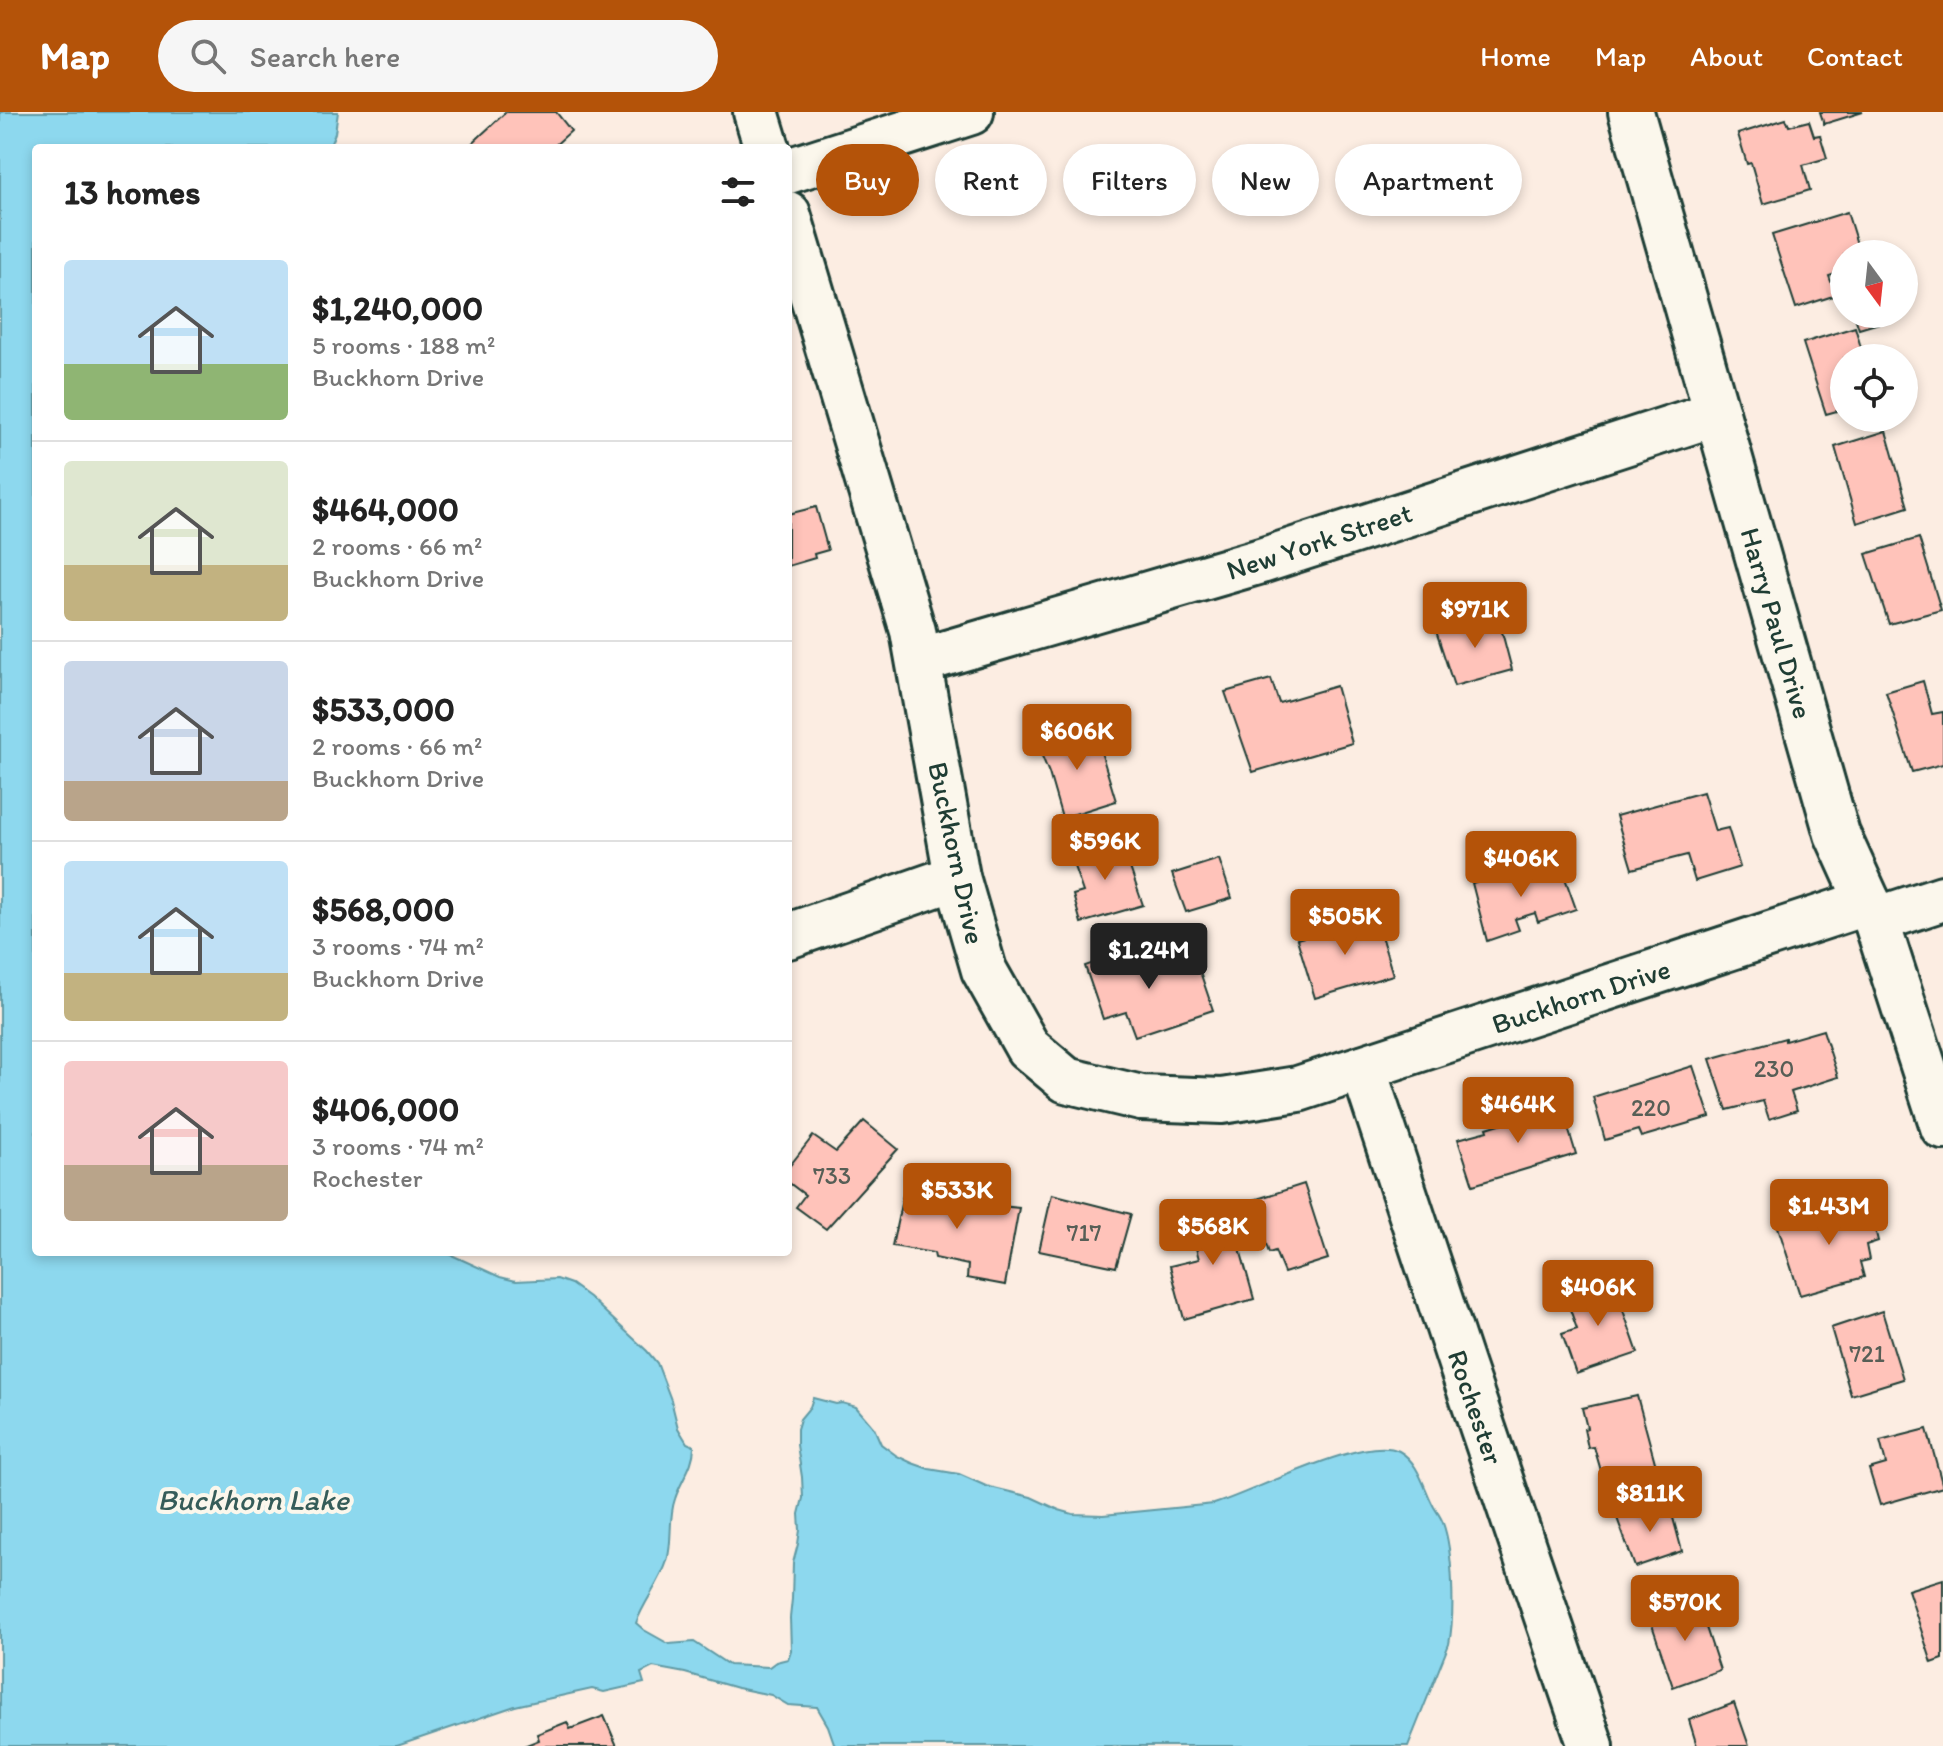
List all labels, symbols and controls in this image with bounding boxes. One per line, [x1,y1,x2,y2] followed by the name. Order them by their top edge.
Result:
[158,20,718,92] search box
[40,33,110,79] text: Map
[186,34,230,78] icon: search
[250,38,400,75] text: Search here
[1480,39,1551,73] text: Home
[1595,39,1646,73] text: Map
[1690,39,1763,73] text: About
[1807,39,1903,73] text: Contact
[816,144,919,216] chip: Buy
[935,144,1047,216] chip: Rent
[1063,144,1196,216] chip: Filters
[1212,144,1319,216] chip: New
[1335,144,1522,216] chip: Apartment
[716,170,760,214] icon: filters
[64,172,200,213] text: 13 homes
[1830,240,1918,328] north arrow
[1830,240,1918,432] map controls
[312,288,483,329] text: $1,240,000
[128,292,224,388] icon: home
[312,329,495,361] text: 5 rooms · 188 m²
[1830,344,1918,432] button: locate
[312,361,484,393] text: Buckhorn Drive
[312,489,459,530] text: $464,000
[128,493,224,589] icon: home
[1222,495,1416,587] street label: New York Street
[1733,524,1821,722] street label: Harry Paul Drive
[312,530,482,562] text: 2 rooms · 66 m²
[312,562,484,594] text: Buckhorn Drive
[1419,582,1531,650] pin: $971K
[1441,592,1509,624] text: $971K
[312,689,455,730] text: $533,000
[128,693,224,789] icon: home
[1021,704,1133,772] pin: $606K
[1040,714,1114,746] text: $606K
[312,730,482,762] text: 2 rooms · 66 m²
[921,759,993,947] street label: Buckhorn Drive
[312,762,484,794] text: Buckhorn Drive
[1049,814,1161,882] pin: $596K
[1070,824,1140,856] text: $596K
[1465,831,1577,899] pin: $406K
[1483,841,1559,873] text: $406K
[312,889,455,930] text: $568,000
[1289,889,1401,957] pin: $505K
[128,893,224,989] icon: home
[1308,899,1382,931] text: $505K
[1084,923,1214,991] pin: $1.24M
[312,930,484,962] text: 3 rooms · 74 m²
[1108,933,1190,965] text: $1.24M
[1488,951,1674,1041] street label: Buckhorn Drive
[312,962,484,994] text: Buckhorn Drive
[1754,1054,1794,1083] house number: 230
[1462,1077,1574,1145] pin: $464K
[1481,1087,1555,1119] text: $464K
[312,1089,460,1130] text: $406,000
[128,1093,224,1189] icon: home
[1631,1093,1671,1122] house number: 220
[312,1130,484,1162] text: 3 rooms · 74 m²
[813,1161,851,1190] house number: 733
[312,1162,423,1194] text: Rochester
[901,1163,1013,1231] pin: $533K
[921,1173,993,1205] text: $533K
[1764,1179,1894,1247] pin: $1.43M
[1788,1189,1870,1221] text: $1.43M
[1157,1199,1269,1267] pin: $568K
[1177,1209,1249,1241] text: $568K
[1067,1218,1102,1247] house number: 717
[1542,1260,1654,1328] pin: $406K
[1560,1270,1636,1302] text: $406K
[1849,1339,1885,1368] house number: 721
[1441,1345,1512,1469] street label: Rochester
[1594,1466,1706,1534] pin: $811K
[1616,1476,1684,1508] text: $811K
[157,1481,351,1518] water label: Buckhorn Lake
[1629,1575,1741,1643] pin: $570K
[1649,1585,1721,1617] text: $570K

